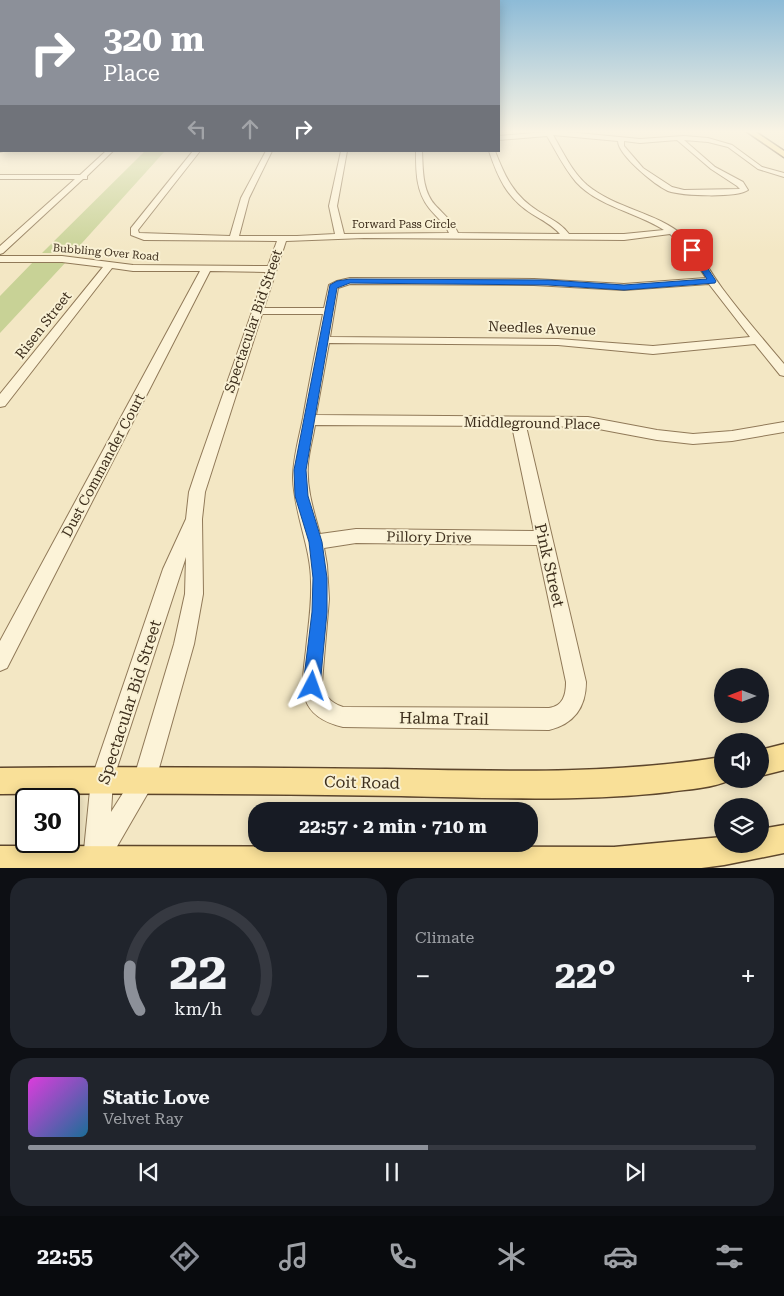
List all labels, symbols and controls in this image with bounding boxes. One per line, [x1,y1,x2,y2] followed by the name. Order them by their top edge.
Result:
[103,19,204,60] text: 320 m
[20,20,85,85] icon: right
[103,61,160,86] text: Place
[183,115,211,143] icon: left
[236,115,264,143] icon: ahead
[289,115,317,143] icon: right
[352,218,456,231] street label: Forward Pass Circle
[671,229,713,271] pin
[678,236,706,264] icon: arrive
[52,241,160,264] street label: Bubbling Over Road
[221,247,285,395] street label: Spectacular Bid Street
[12,288,74,362] street label: Risen Street
[488,318,597,338] street label: Needles Avenue
[58,390,148,540] street label: Dust Commander Court
[464,414,601,432] street label: Middleground Place
[531,521,568,609] street label: Pink Street
[386,528,472,546] street label: Pillory Drive
[94,617,165,787] street label: Spectacular Bid Street
[285,659,337,711] position arrow
[714,668,769,722] north arrow
[714,668,769,853] map controls
[399,708,489,729] street label: Halma Trail
[714,733,769,788] button: sound
[324,772,400,793] street label: Coit Road
[15,788,80,853] speed limit sign: 30
[714,798,769,853] button: layers
[299,815,487,838] text: 22:57 · 2 min · 710 m
[415,928,474,947] text: Climate
[169,941,228,1002] text: 22
[555,953,616,997] text: 22°
[415,960,431,993] text: −
[740,960,756,993] text: +
[175,998,223,1019] text: km/h
[103,1086,210,1109] text: Static Love
[103,1109,183,1128] text: Velvet Ray
[135,1158,163,1186] icon: previous
[378,1158,406,1186] icon: pause
[621,1158,649,1186] icon: next
[167,1239,202,1274] icon: directions
[276,1239,311,1274] icon: music
[385,1239,420,1274] icon: phone
[494,1239,529,1274] icon: climate
[603,1239,638,1274] icon: car
[712,1239,747,1274] icon: filters
[37,1244,93,1269] text: 22:55

